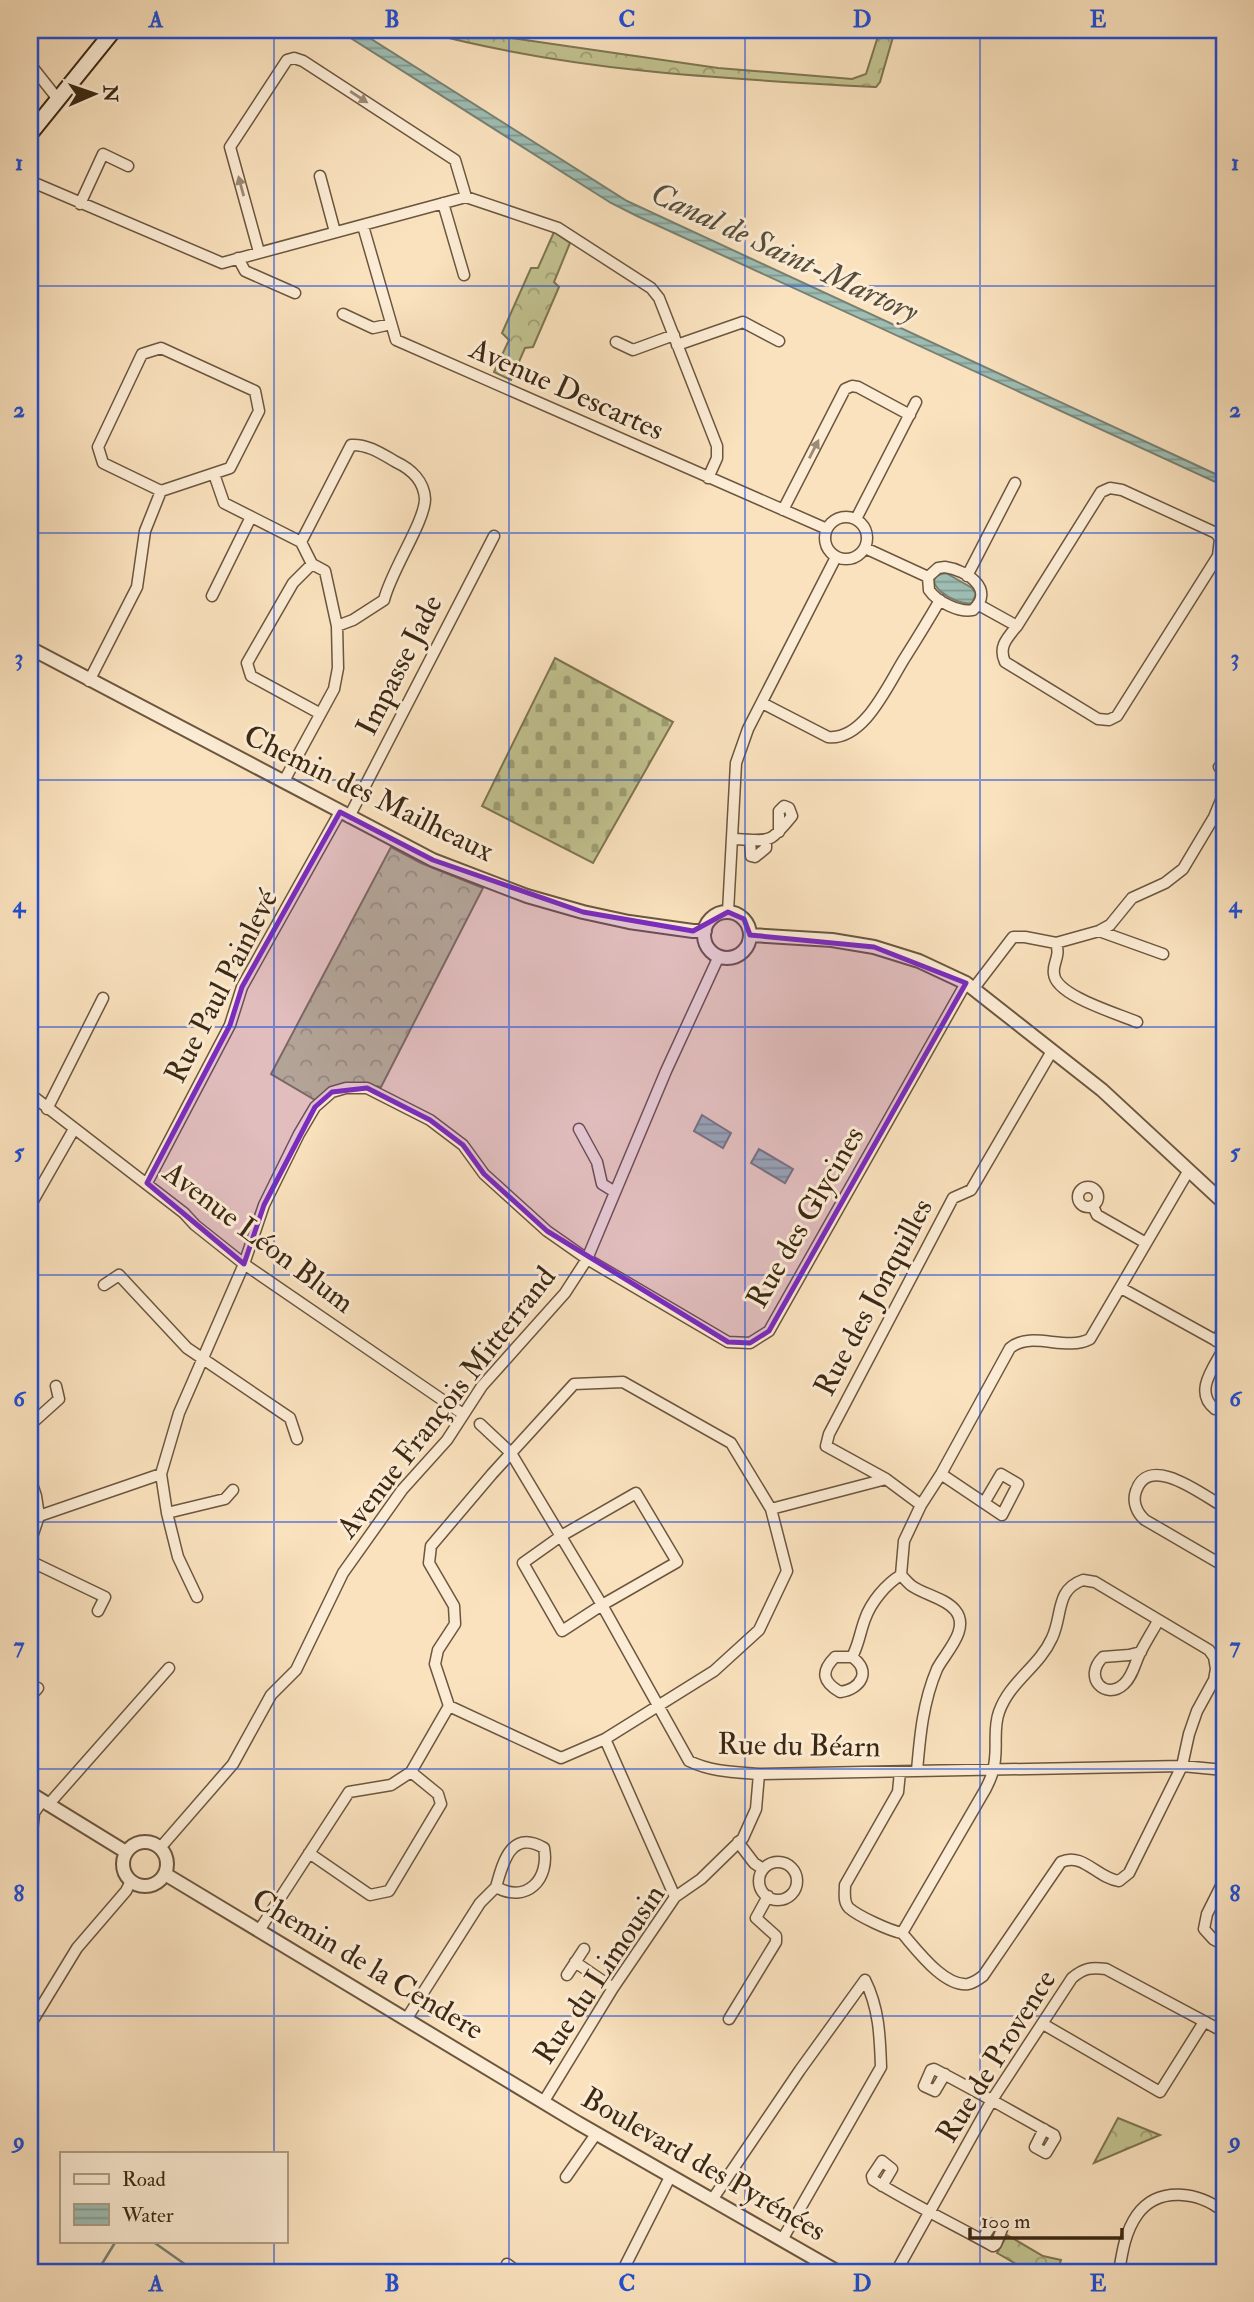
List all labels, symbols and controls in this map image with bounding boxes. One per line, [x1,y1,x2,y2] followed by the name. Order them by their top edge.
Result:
[148,5,164,34] text: A
[384,5,400,34] text: B
[619,5,635,34] text: C
[853,5,871,34] text: D
[1090,5,1107,34] text: E
[60,60,130,130] north arrow
[98,84,122,103] text: N
[349,91,368,104] one-way arrow
[15,148,23,177] text: 1
[1231,148,1239,177] text: 1
[644,173,925,333] water label: Canal de Saint-Martory
[235,175,246,197] one-way arrow
[463,330,670,449] street label: Avenue Descartes
[13,395,25,424] text: 2
[1229,395,1241,424] text: 2
[809,439,820,459] one-way arrow
[348,589,451,742] street label: Impasse Jade
[15,643,23,672] text: 3
[1231,643,1239,672] text: 3
[238,717,500,870] street label: Chemin des Mailheaux
[157,883,286,1089] street label: Rue Paul Painlevé
[12,890,27,919] text: 4
[1228,890,1243,919] text: 4
[739,1120,872,1315] street label: Rue des Glycines
[14,1137,25,1166] text: 5
[1230,1137,1241,1166] text: 5
[155,1153,362,1321] street label: Avenue Léon Blum
[806,1192,941,1402] street label: Rue des Jonquilles
[328,1259,564,1546] street label: Avenue François Mitterrand
[13,1384,27,1413] text: 6
[1229,1384,1243,1413] text: 6
[14,1631,25,1660] text: 7
[1230,1631,1241,1660] text: 7
[717,1726,881,1765] street label: Rue du Béarn
[526,1877,673,2071] street label: Rue du Limousin
[14,1879,25,1908] text: 8
[1230,1879,1241,1908] text: 8
[245,1881,490,2048] street label: Chemin de la Cendere
[929,1963,1064,2150] street label: Rue de Provence
[575,2079,833,2249] street label: Boulevard des Pyrénées
[11,2126,25,2155] text: 9
[1227,2126,1241,2155] text: 9
[60,2152,287,2242] legend
[122,2166,167,2193] text: Road
[970,2197,1123,2241] scale bar
[121,2202,174,2229] text: Water
[981,2208,1031,2235] text: 100 m
[148,2269,164,2298] text: A
[384,2269,400,2298] text: B
[619,2269,635,2298] text: C
[853,2269,871,2298] text: D
[1090,2269,1107,2298] text: E

